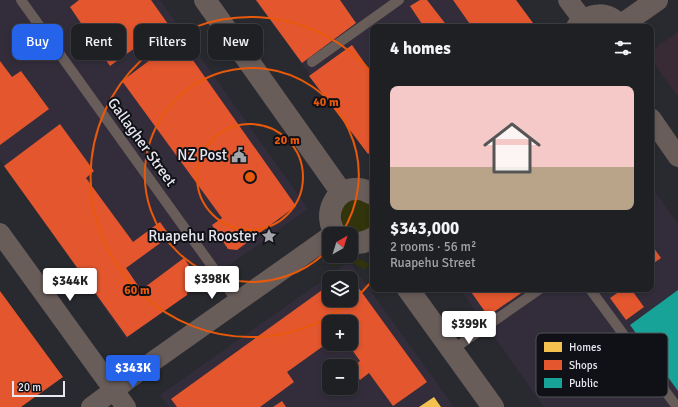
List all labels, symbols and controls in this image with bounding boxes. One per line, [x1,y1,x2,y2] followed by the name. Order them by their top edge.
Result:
[12,24,63,60] chip: Buy
[71,24,126,60] chip: Rent
[134,24,200,60] chip: Filters
[208,24,263,60] chip: New
[612,37,634,59] icon: filters
[390,38,451,59] text: 4 homes
[104,94,180,190] street label: Gallagher Street
[313,95,339,110] text: 40 m
[476,112,548,184] icon: home
[274,133,300,148] text: 20 m
[177,146,227,164] place label: NZ Post
[230,146,248,164] public building icon: NZ Post
[243,170,257,184] centre of rings
[390,218,459,239] text: $343,000
[148,227,257,245] place label: Ruapehu Rooster
[260,227,278,245] place icon: Ruapehu Rooster
[322,227,358,263] north arrow
[322,227,358,395] map controls
[390,239,476,255] text: 2 rooms · 56 m²
[390,255,476,271] text: Ruapehu Street
[184,266,240,300] pin: $398K
[42,268,98,302] pin: $344K
[194,271,230,287] text: $398K
[322,271,358,307] button: layers
[52,273,88,289] text: $344K
[124,283,150,298] text: 60 m
[441,311,497,345] pin: $399K
[322,315,358,351] button: +
[451,316,487,332] text: $399K
[536,333,668,397] legend
[569,341,601,354] text: Homes
[105,355,161,389] pin: $343K
[322,359,358,395] button: −
[569,359,598,372] text: Shops
[115,360,151,376] text: $343K
[569,377,598,390] text: Public
[12,379,65,398] scale bar
[18,381,41,394] text: 20 m

